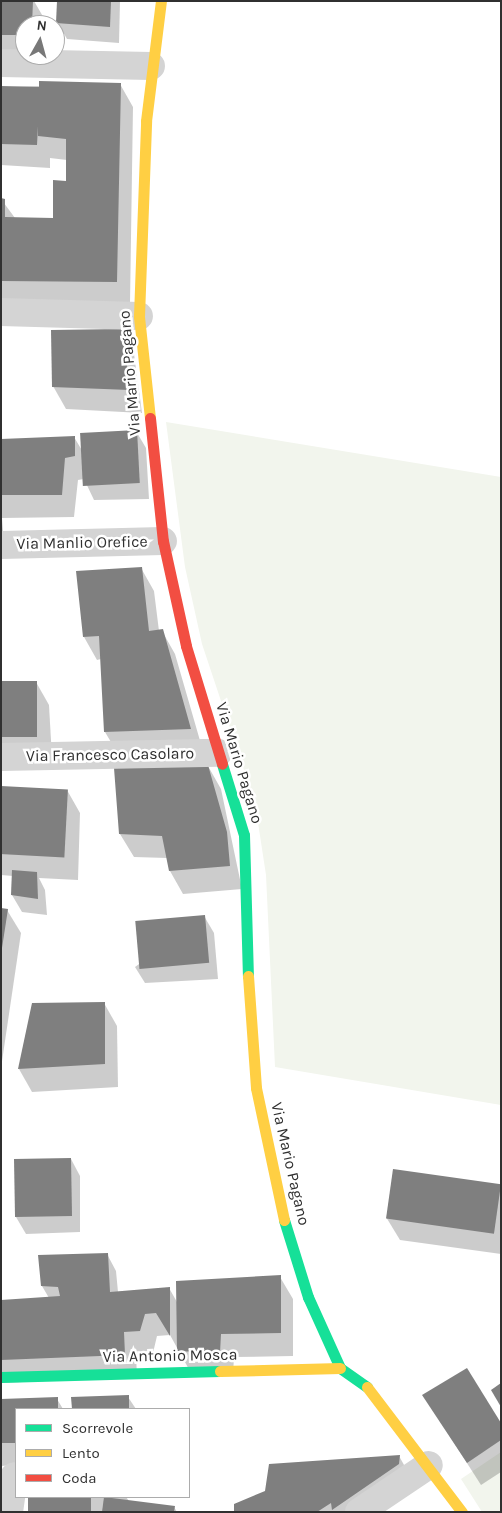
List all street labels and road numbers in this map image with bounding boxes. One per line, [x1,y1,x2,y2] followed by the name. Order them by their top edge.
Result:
[115,310,145,436] street label: Via Mario Pagano
[16,532,148,554] street label: Via Manlio Orefice
[211,700,267,826] street label: Via Mario Pagano
[26,744,194,766] street label: Via Francesco Casolaro
[267,1101,313,1227] street label: Via Mario Pagano
[102,1345,238,1367] street label: Via Antonio Mosca

